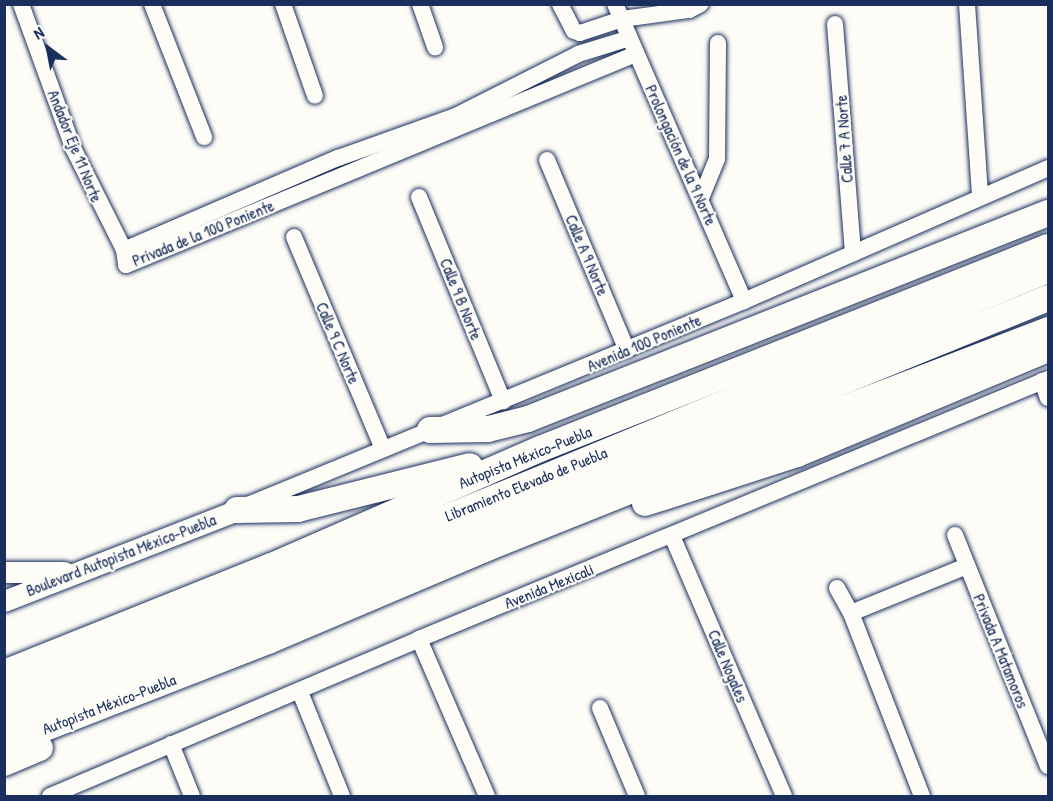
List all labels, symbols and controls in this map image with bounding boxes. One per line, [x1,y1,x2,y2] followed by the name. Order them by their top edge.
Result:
[18,18,78,78] north arrow
[29,21,48,44] text: N
[641,82,721,228] street label: Prolongación de la 9 Norte
[44,87,106,205] street label: Andador Eje 11 Norte
[831,94,857,184] street label: Calle 7 A Norte
[129,196,277,270] street label: Privada de la 100 Poniente
[561,212,613,298] street label: Calle A 9 Norte
[436,255,486,343] street label: Calle 9 B Norte
[312,299,364,387] street label: Calle 9 C Norte
[584,310,704,376] street label: Avenida 100 Poniente
[456,422,594,492] street label: Autopista México-Puebla
[442,443,610,525] street label: Libramiento Elevado de Puebla
[23,510,219,600] street label: Boulevard Autopista México-Puebla
[502,559,596,613] street label: Avenida Mexicali
[969,591,1033,711] street label: Privada A Matamoros
[704,627,752,705] street label: Calle Nogales
[39,670,179,738] street label: Autopista México-Puebla

